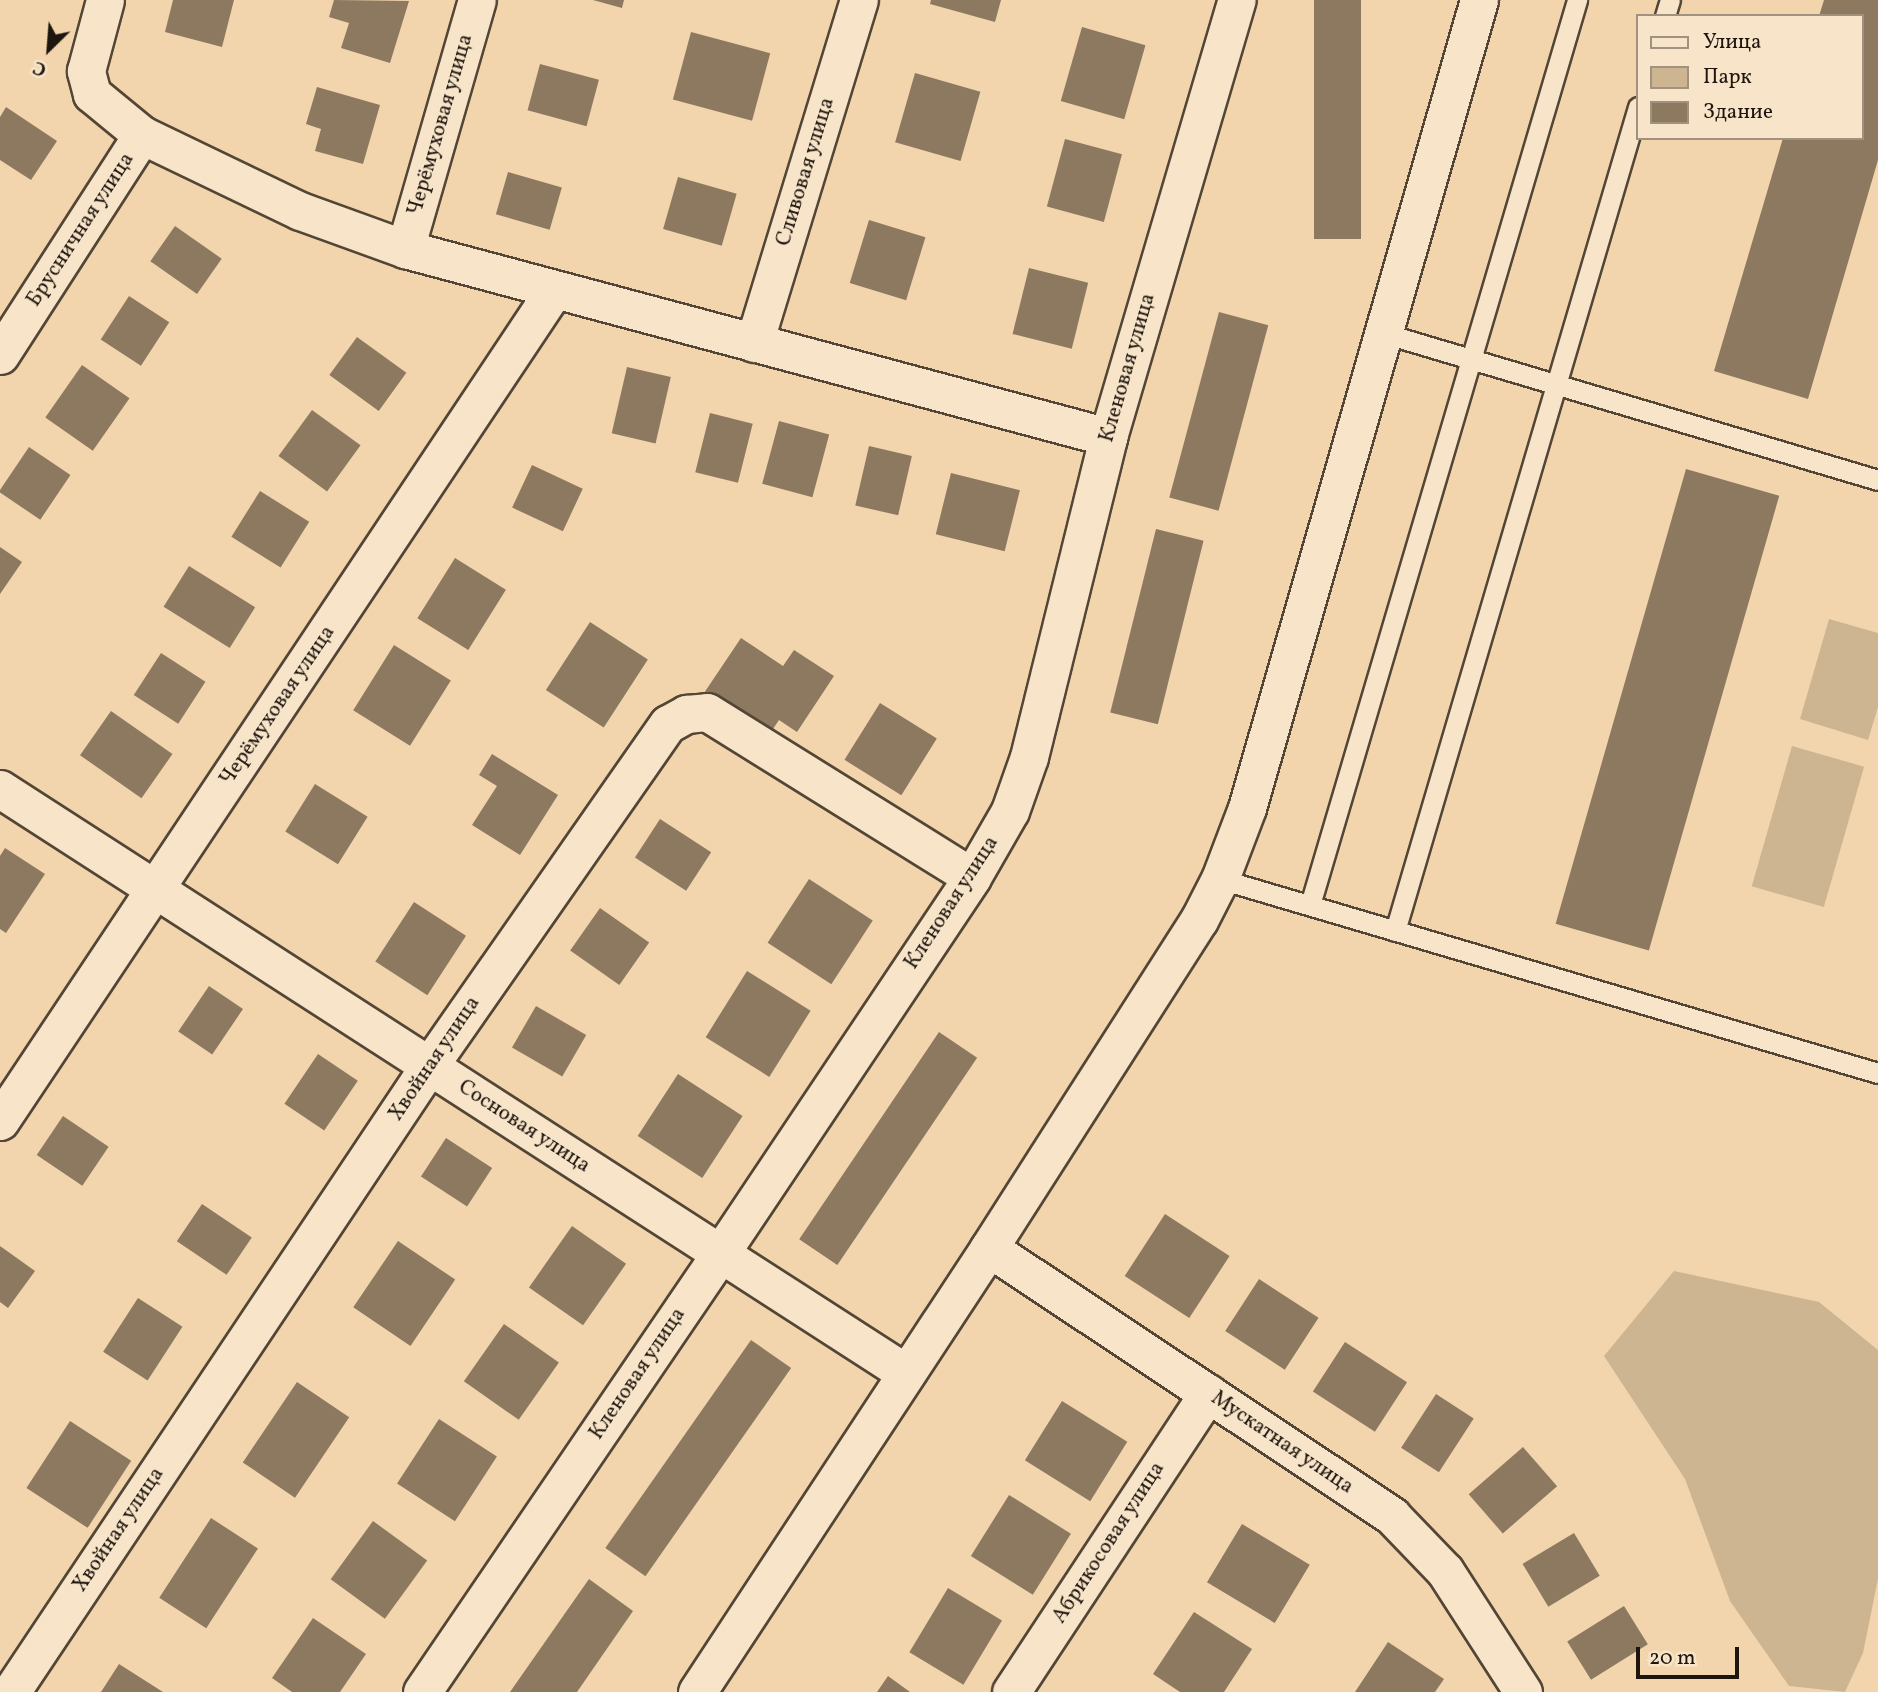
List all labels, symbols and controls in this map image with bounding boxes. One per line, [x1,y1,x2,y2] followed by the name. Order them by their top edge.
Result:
[14,14,84,84] north arrow
[1636,14,1864,140] legend
[1703,28,1761,57] text: Улица
[403,31,479,219] street label: Черёмуховая улица
[29,54,51,82] text: С
[1703,63,1752,92] text: Парк
[771,94,841,250] street label: Сливовая улица
[1703,98,1773,127] text: Здание
[22,148,140,312] street label: Брусничная улица
[1095,290,1161,446] street label: Кленовая улица
[215,621,341,791] street label: Черёмуховая улица
[899,831,1005,975] street label: Кленовая улица
[384,992,486,1126] street label: Хвойная улица
[453,1075,595,1179] street label: Сосновая улица
[584,1303,692,1445] street label: Кленовая улица
[1206,1386,1358,1500] street label: Мускатная улица
[1047,1457,1171,1629] street label: Абрикосовая улица
[68,1463,170,1597] street label: Хвойная улица
[1640,1632,1743,1676] scale bar
[1649,1644,1695,1673] text: 20 m

